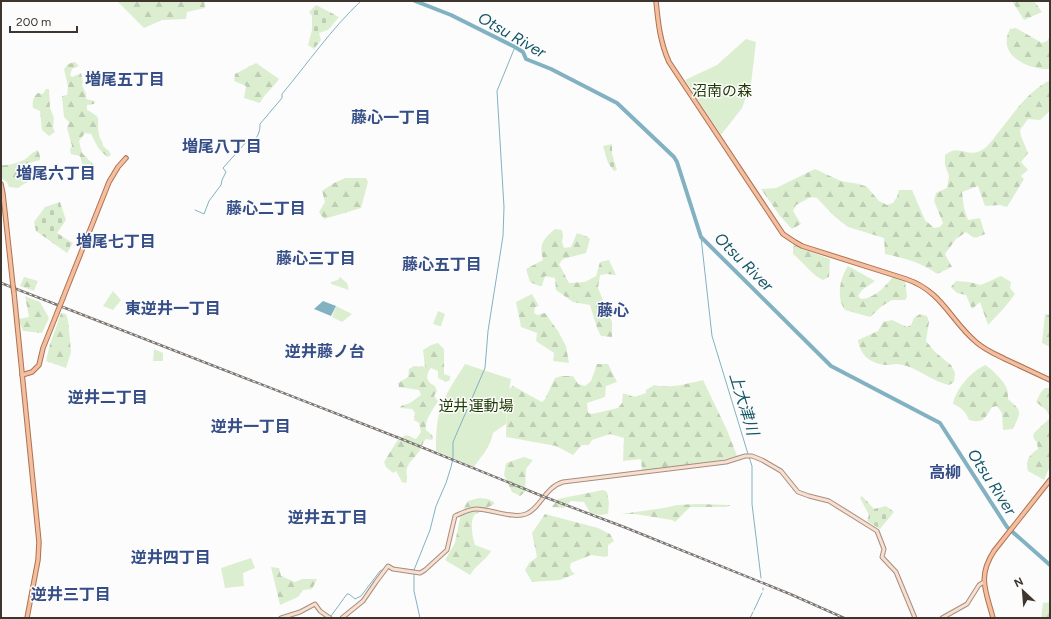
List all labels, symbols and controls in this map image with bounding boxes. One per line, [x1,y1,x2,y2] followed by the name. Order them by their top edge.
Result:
[10,8,77,34] scale bar
[475,8,550,62] water label: Otsu River
[16,15,51,29] text: 200 m
[85,70,165,89] district label: 増尾五丁目
[692,82,752,100] park label: 沼南の森
[351,108,431,127] district label: 藤心一丁目
[182,137,262,156] district label: 増尾八丁目
[16,164,96,183] district label: 増尾六丁目
[226,199,306,218] district label: 藤心二丁目
[711,229,778,296] water label: Otsu River
[76,232,156,251] district label: 増尾七丁目
[276,249,356,268] district label: 藤心三丁目
[402,255,482,274] district label: 藤心五丁目
[125,299,221,318] district label: 東逆井一丁目
[597,301,629,320] district label: 藤心
[285,342,365,361] district label: 逆井藤ノ台
[726,371,763,439] water label: 上大津川
[68,388,148,407] district label: 逆井二丁目
[438,397,514,415] park label: 逆井運動場
[211,417,291,436] district label: 逆井一丁目
[964,445,1021,519] water label: Otsu River
[929,463,961,482] district label: 高柳
[288,508,368,527] district label: 逆井五丁目
[131,548,211,567] district label: 逆井四丁目
[1003,571,1043,611] north arrow
[1012,575,1026,590] text: N
[31,585,111,604] district label: 逆井三丁目

